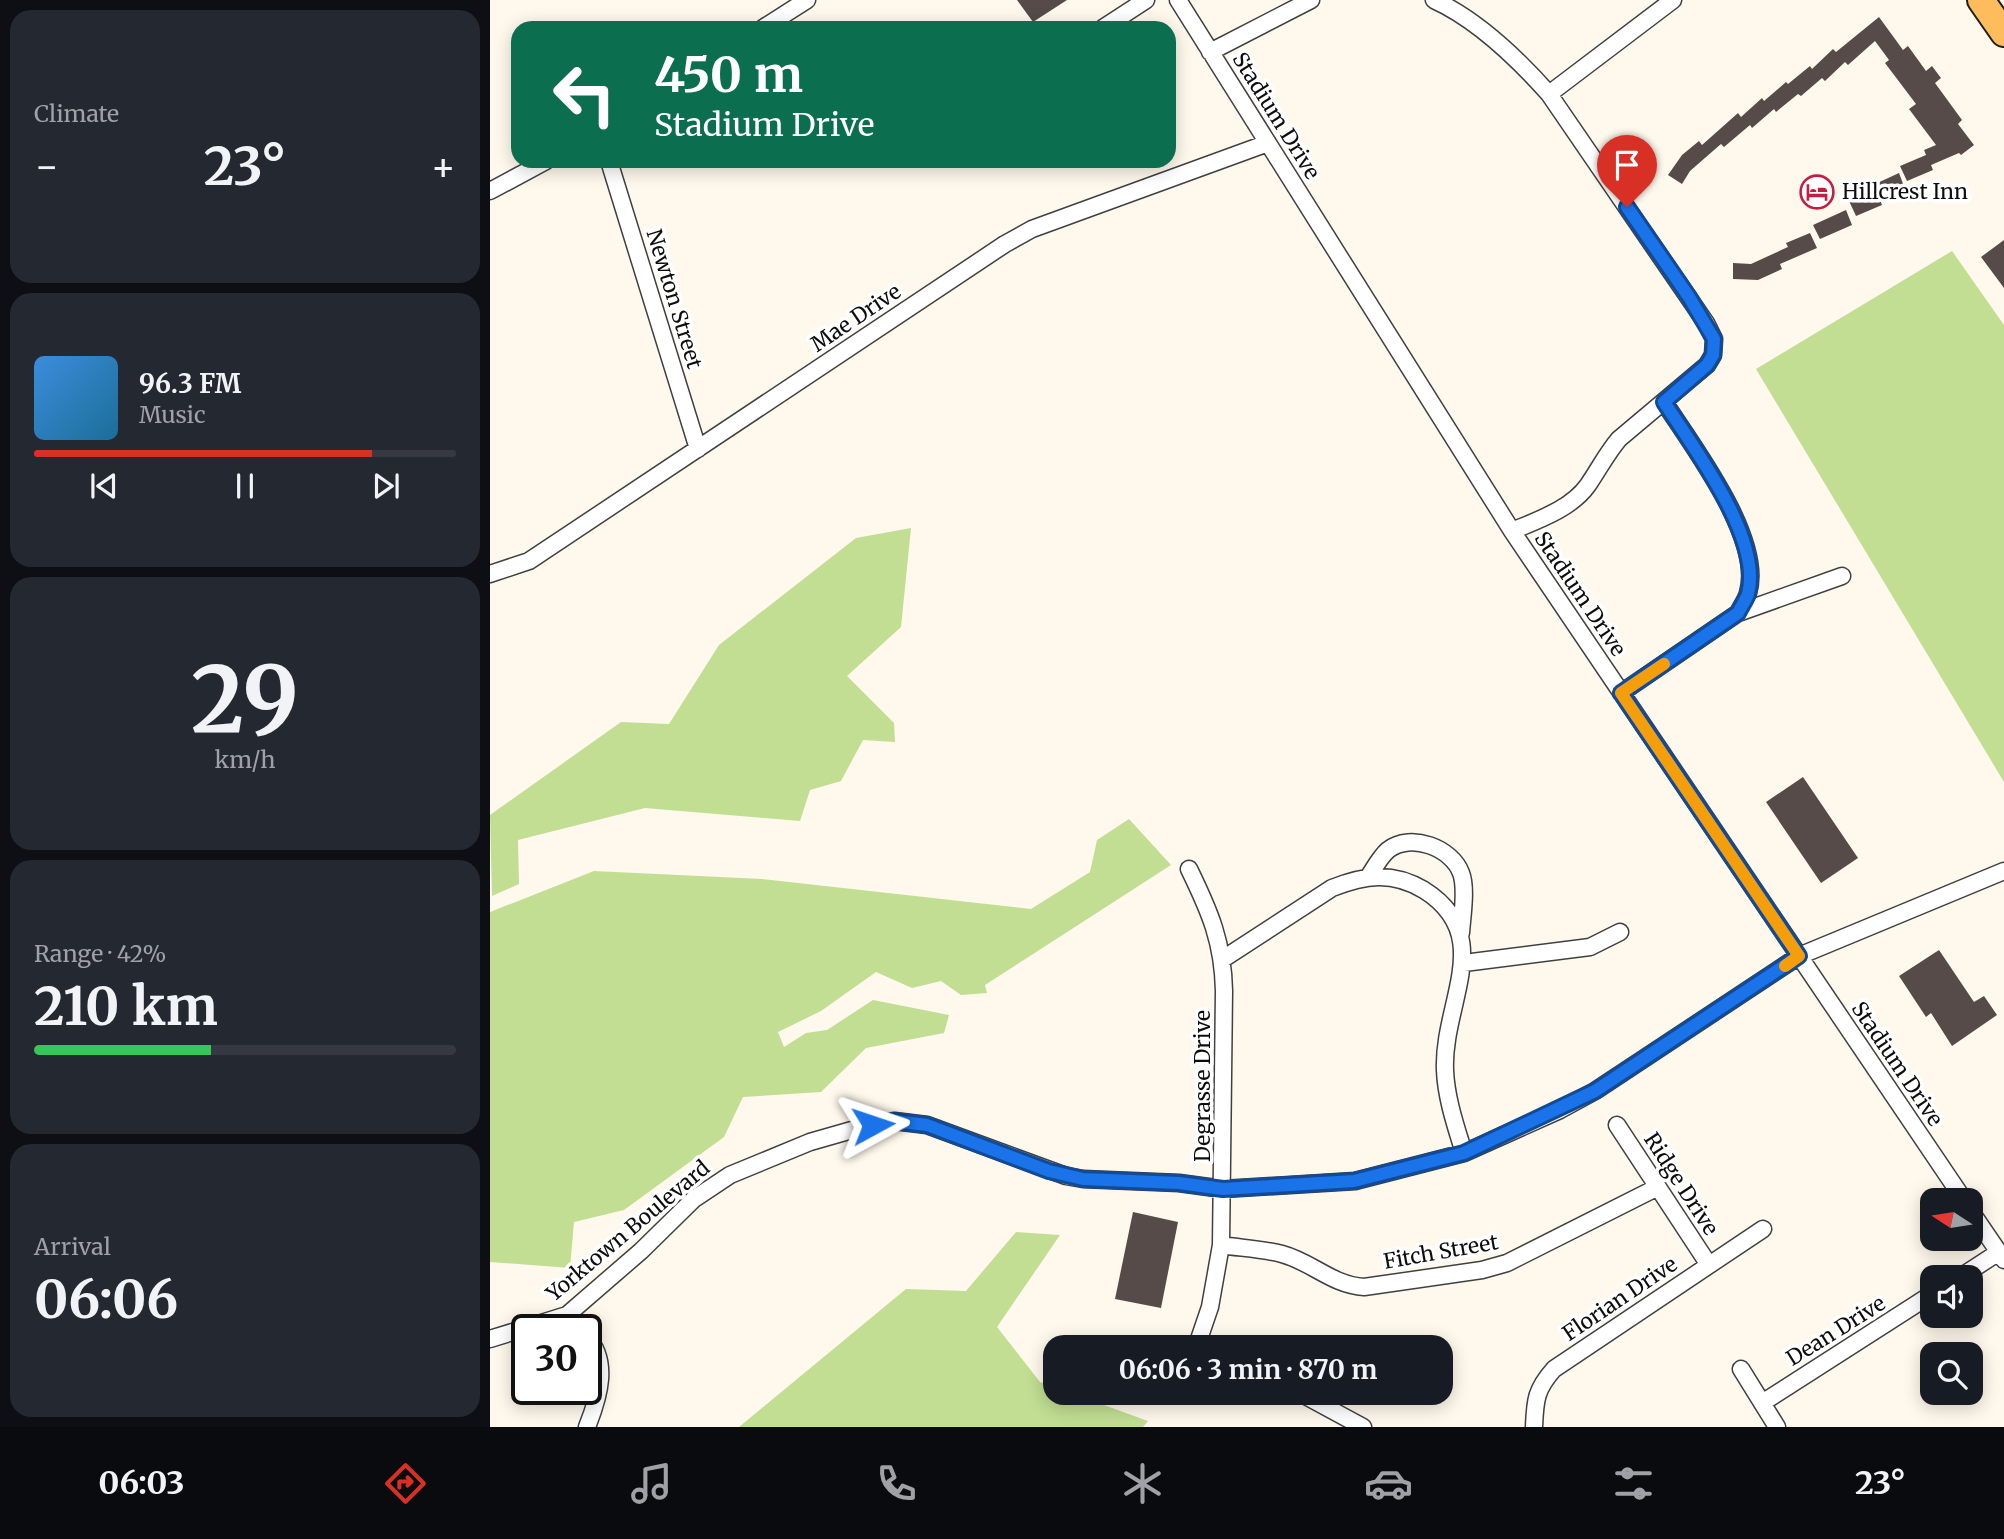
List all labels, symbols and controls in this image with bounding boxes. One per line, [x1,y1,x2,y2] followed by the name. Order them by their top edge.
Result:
[654,44,803,105] text: 450 m
[1227,47,1326,184] street label: Stadium Drive
[539,49,630,140] icon: left
[34,99,119,128] text: Climate
[654,105,874,145] text: Stadium Drive
[204,134,286,199] text: 23°
[1597,135,1657,207] pin
[34,143,59,190] text: −
[431,143,456,190] text: +
[1608,146,1646,184] icon: arrive
[1798,173,1836,211] hotel icon: Hillcrest Inn
[1842,178,1968,205] place label: Hillcrest Inn
[640,226,708,372] street label: Newton Street
[806,278,906,357] street label: Mae Drive
[139,367,241,400] text: 96.3 FM
[139,400,206,429] text: Music
[85,467,123,505] icon: previous
[226,467,264,505] icon: pause
[367,467,405,505] icon: next
[1529,526,1632,661] street label: Stadium Drive
[191,642,299,757] text: 29
[215,745,275,774] text: km/h
[34,939,166,968] text: Range · 42%
[34,974,218,1039] text: 210 km
[1846,996,1949,1131] street label: Stadium Drive
[1189,1010,1216,1162] street label: Degrasse Drive
[836,1088,910,1162] position arrow
[1638,1127,1725,1240] street label: Ridge Drive
[540,1154,715,1308] street label: Yorktown Boulevard
[1920,1188,1983,1251] north arrow
[1920,1188,1983,1405] map controls
[1381,1228,1500,1275] street label: Fitch Street
[34,1232,111,1261] text: Arrival
[1557,1250,1682,1347] street label: Florian Drive
[1920,1265,1983,1328] button: sound
[34,1267,178,1332] text: 06:06
[1781,1289,1890,1372] street label: Dean Drive
[511,1314,602,1405] speed limit sign: 30
[1920,1342,1983,1405] button: search
[1119,1353,1377,1386] text: 06:06 · 3 min · 870 m
[381,1459,430,1508] icon: directions
[627,1459,676,1508] icon: music
[872,1459,921,1508] icon: phone
[1118,1459,1167,1508] icon: climate
[1364,1459,1413,1508] icon: car
[1609,1459,1658,1508] icon: filters
[98,1463,185,1503] text: 06:03
[1855,1463,1906,1503] text: 23°

